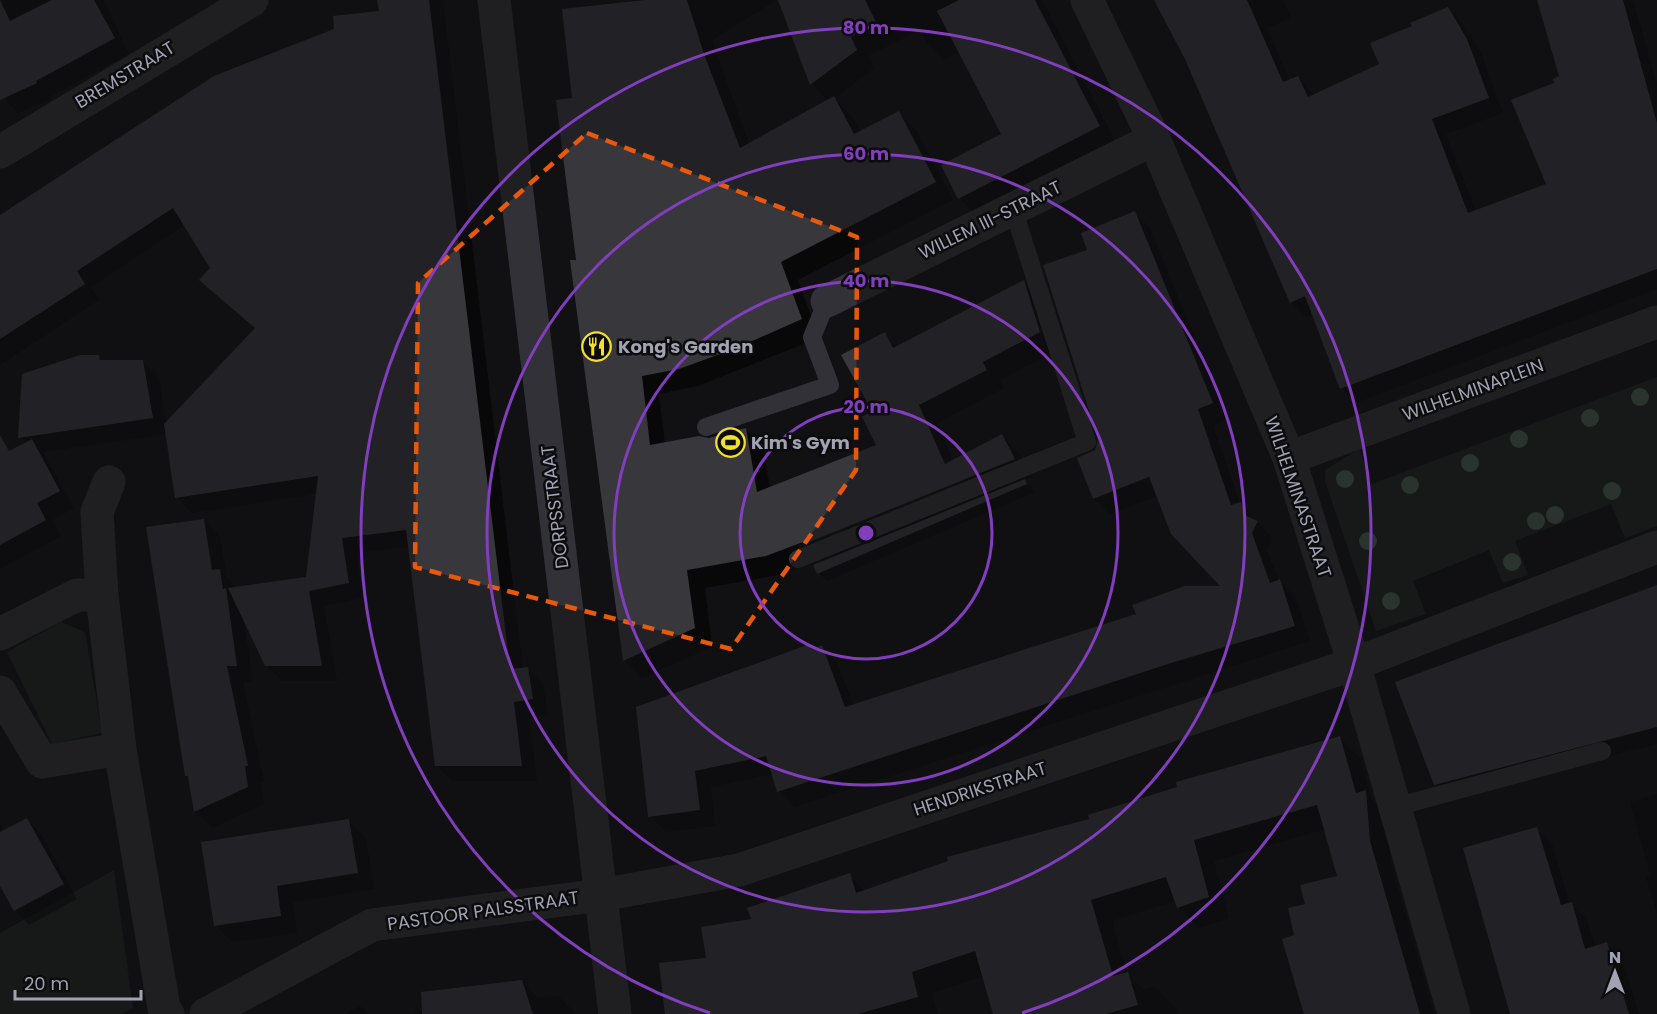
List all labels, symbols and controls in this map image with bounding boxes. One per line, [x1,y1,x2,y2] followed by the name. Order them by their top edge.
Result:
[843,15,889,40] text: 80 m
[70,35,179,114] street label: BREMSTRAAT
[843,141,889,166] text: 60 m
[914,174,1065,265] street label: WILLEM III-STRAAT
[843,268,889,293] text: 40 m
[581,331,613,363] restaurant icon: Kong's Garden
[618,334,753,359] place label: Kong's Garden
[1399,352,1547,427] street label: WILHELMINAPLEIN
[844,394,888,419] text: 20 m
[1259,413,1338,581] street label: WILHELMINASTRAAT
[714,427,746,459] sports icon: Kim's Gym
[751,430,850,455] place label: Kim's Gym
[535,444,574,570] street label: DORPSSTRAAT
[856,523,876,543] centre of rings
[910,755,1050,822] street label: HENDRIKSTRAAT
[386,885,581,936] street label: PASTOOR PALSSTRAAT
[1585,942,1645,1002] north arrow
[1609,946,1621,969] text: N
[15,963,141,1001] scale bar
[24,971,69,996] text: 20 m

